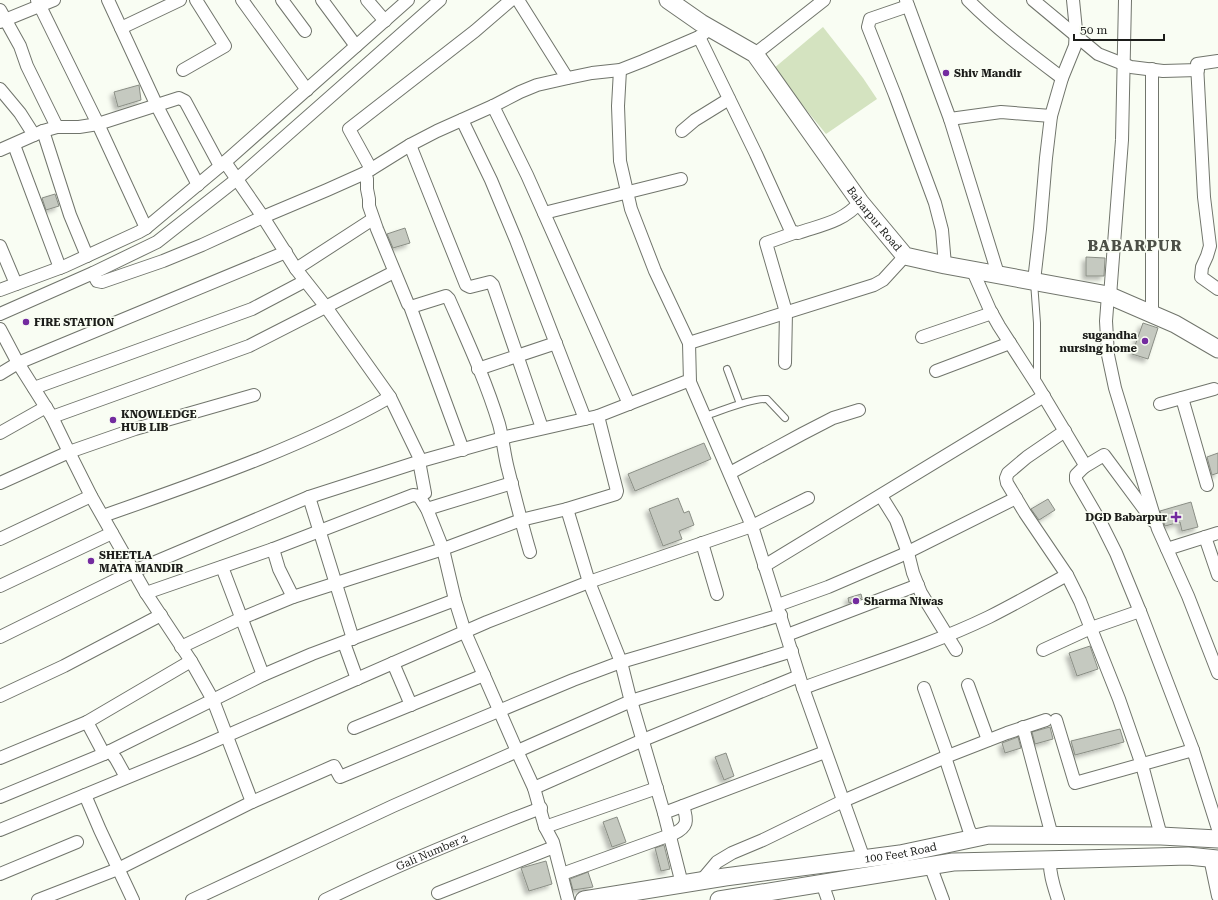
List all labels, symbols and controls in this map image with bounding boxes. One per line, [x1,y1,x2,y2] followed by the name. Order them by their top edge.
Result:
[1074,16,1164,42] scale bar
[1080,23,1107,37] text: 50 m
[954,67,1022,80] place label: Shiv Mandir
[941,68,951,78] marker: Shiv Mandir
[845,184,904,254] street label: Babarpur Road
[1087,237,1183,255] district label: BABARPUR
[34,316,115,329] place label: FIRE STATION
[21,317,31,327] marker: FIRE STATION
[1060,329,1138,355] place label: sugandha nursing home
[1140,336,1150,346] marker: sugandha nursing home
[121,408,197,434] place label: KNOWLEDGE HUB LIB
[108,415,118,425] marker: KNOWLEDGE HUB LIB
[1085,511,1167,524] place label: DGD Babarpur
[1170,511,1182,523] marker: DGD Babarpur
[99,549,183,575] place label: SHEETLA MATA MANDIR
[86,556,96,566] marker: SHEETLA MATA MANDIR
[864,595,943,608] place label: Sharma Niwas
[851,596,861,606] marker: Sharma Niwas
[394,831,469,873] street label: Gali Number 2
[863,840,938,865] street label: 100 Feet Road

